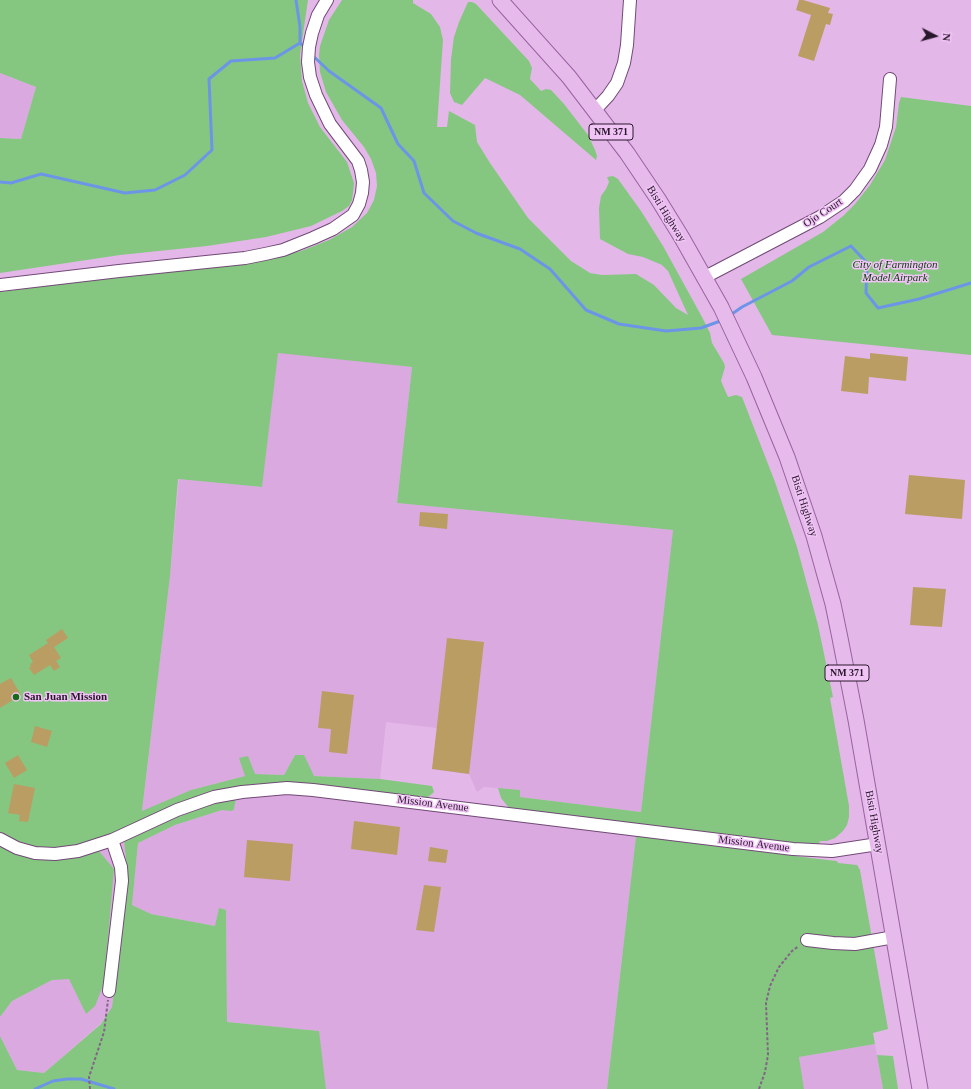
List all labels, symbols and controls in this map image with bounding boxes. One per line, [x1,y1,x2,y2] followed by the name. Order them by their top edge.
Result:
[915,16,955,56] north arrow
[941,33,953,42] text: N
[589,124,633,140] road number: NM 371
[643,183,689,245] street label: Bisti Highway
[801,195,845,231] street label: Ojo Court
[853,258,937,284] park label: City of Farmington Model Airpark
[788,474,820,538] street label: Bisti Highway
[825,665,869,681] road number: NM 371
[24,690,107,704] place label: San Juan Mission
[11,692,21,702] marker: San Juan Mission
[862,789,886,855] street label: Bisti Highway
[397,793,469,815] street label: Mission Avenue
[718,833,790,855] street label: Mission Avenue

